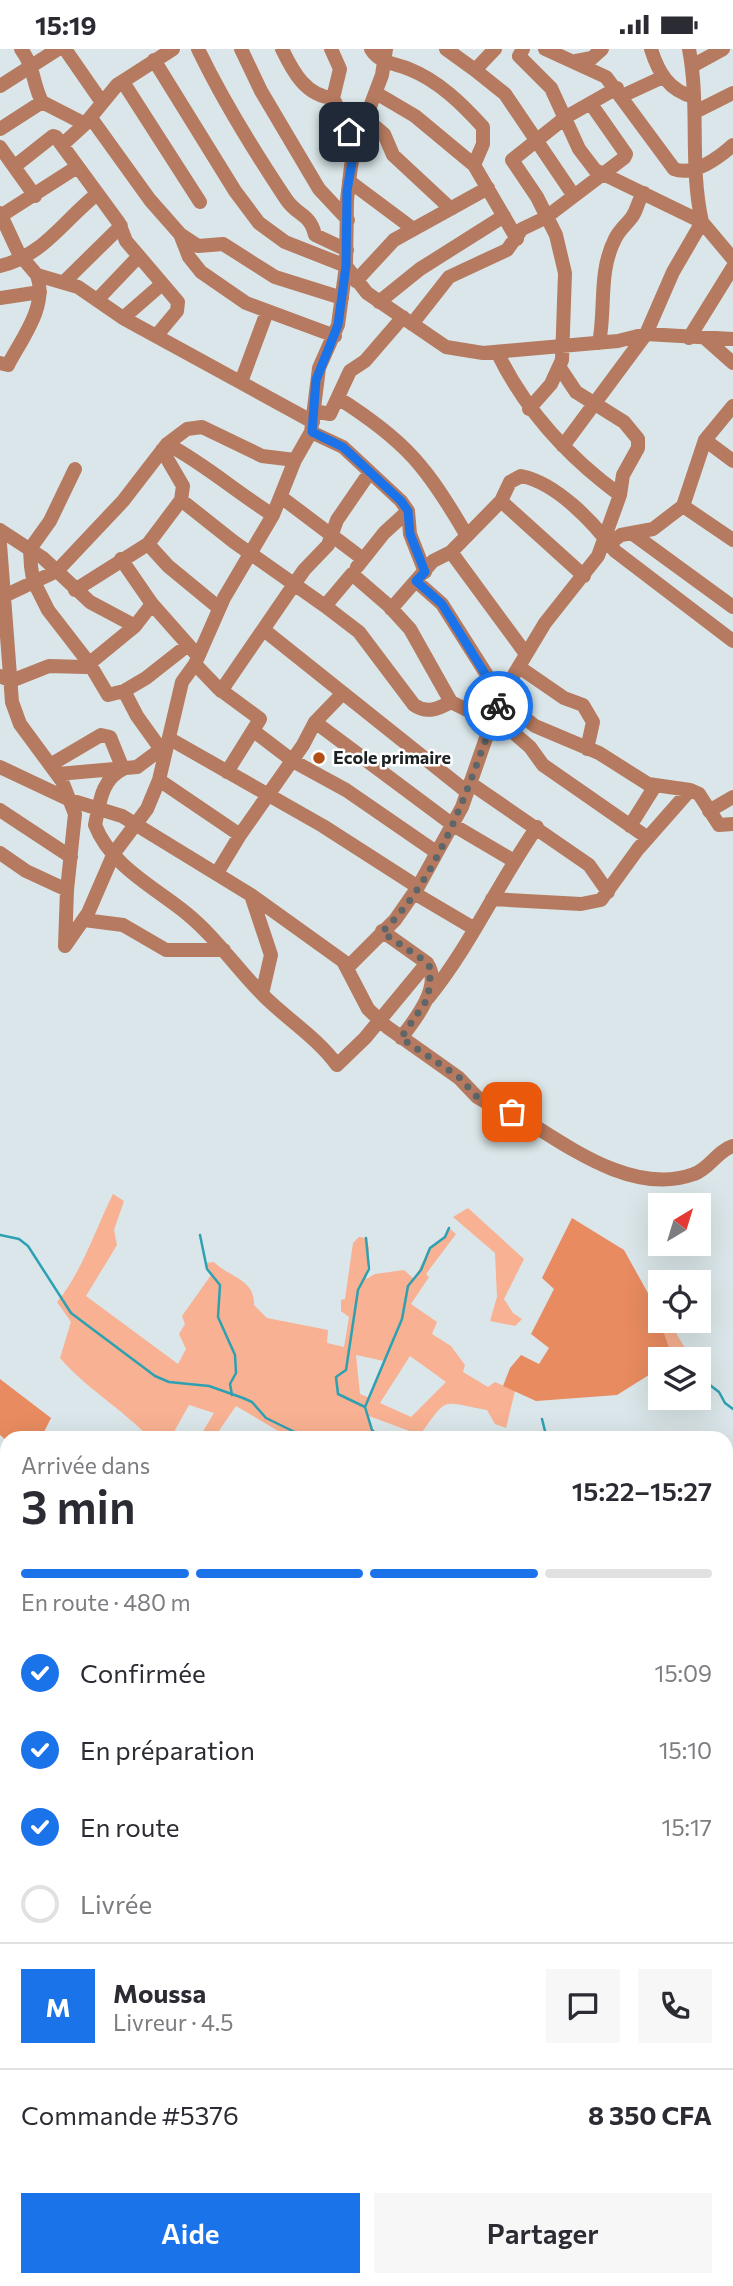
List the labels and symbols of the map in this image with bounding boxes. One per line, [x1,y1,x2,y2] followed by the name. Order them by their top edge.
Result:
[319,102,379,162] pin
[463,671,533,741] courier
[333,746,451,768] place label: Ecole primaire
[311,750,327,766] marker: Ecole primaire
[482,1082,542,1142] pin
[648,1193,710,1257] north arrow

